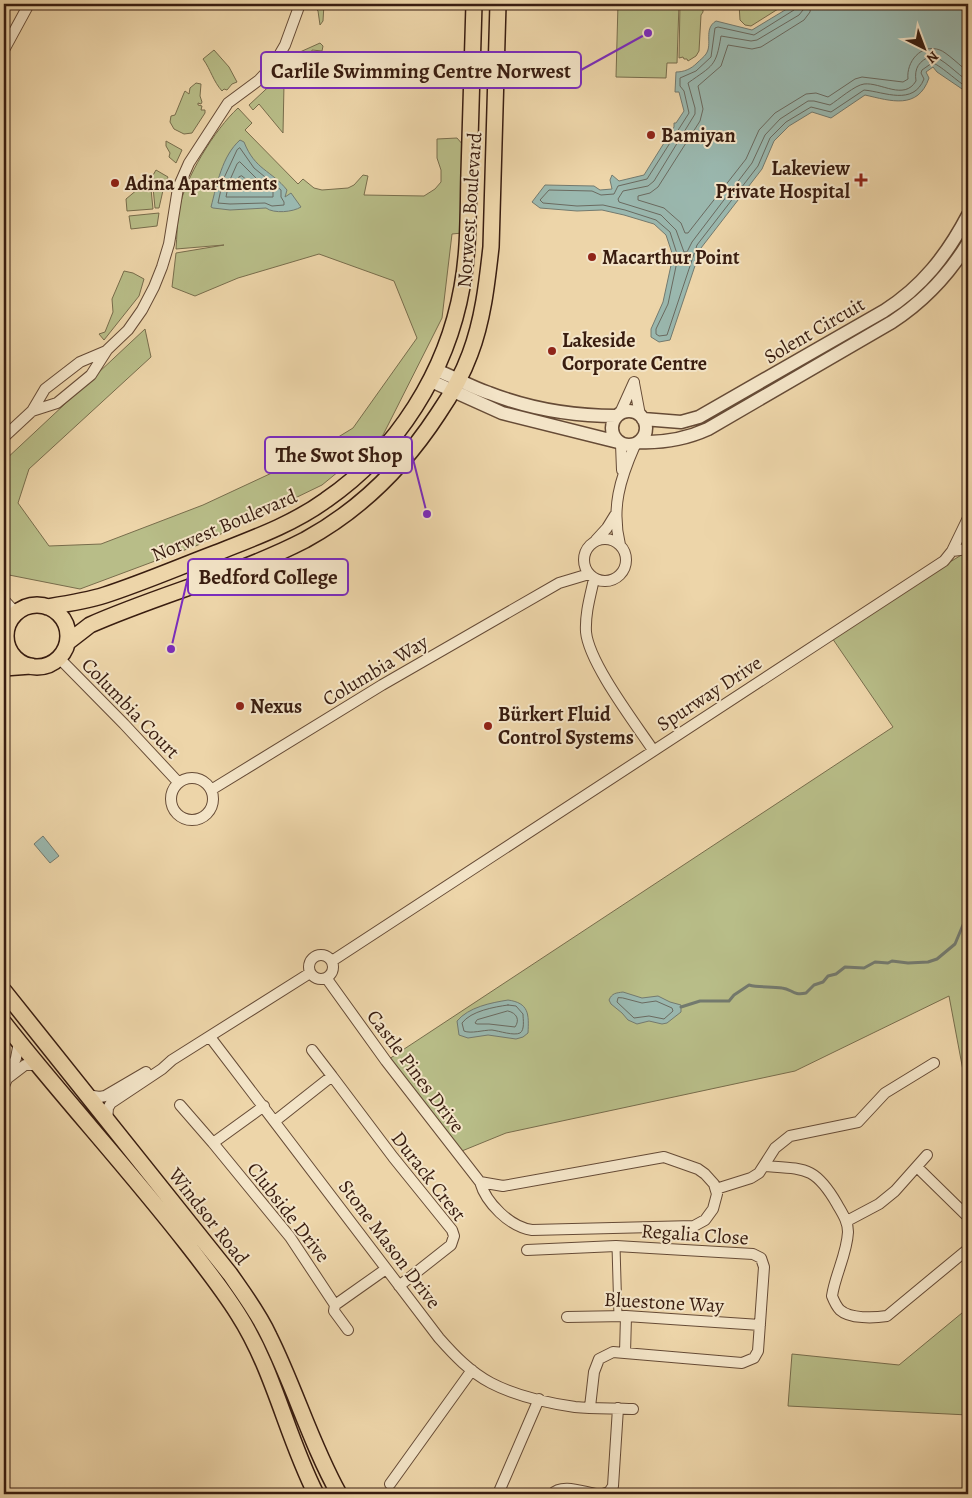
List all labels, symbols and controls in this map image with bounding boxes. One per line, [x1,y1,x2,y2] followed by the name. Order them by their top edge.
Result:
[900,22,950,72] north arrow
[922,47,943,68] text: N
[261,52,581,88] callout: Carlile Swimming Centre Norwest
[271,57,571,85] text: Carlile Swimming Centre Norwest
[661,122,736,149] place label: Bamiyan
[645,129,657,141] marker: Bamiyan
[451,131,488,289] street label: Norwest Boulevard
[715,155,851,205] place label: Lakeview Private Hospital
[124,170,277,197] place label: Adina Apartments
[854,173,868,187] marker: Lakeview Private Hospital
[109,177,121,189] marker: Adina Apartments
[602,244,740,271] place label: Macarthur Point
[586,251,598,263] marker: Macarthur Point
[759,290,870,370] street label: Solent Circuit
[562,327,707,377] place label: Lakeside Corporate Centre
[546,345,558,357] marker: Lakeside Corporate Centre
[265,437,412,473] callout: The Swot Shop
[275,441,403,469] text: The Swot Shop
[147,483,301,568] street label: Norwest Boulevard
[188,559,348,595] callout: Bedford College
[198,563,338,591] text: Bedford College
[318,628,434,712] street label: Columbia Way
[651,649,767,738] street label: Spurway Drive
[76,652,186,765] street label: Columbia Court
[250,693,302,720] place label: Nexus
[234,700,246,712] marker: Nexus
[498,701,634,751] place label: Bürkert Fluid Control Systems
[482,720,494,732] marker: Bürkert Fluid Control Systems
[360,1004,471,1138] street label: Castle Pines Drive
[385,1126,472,1227] street label: Durack Crest
[241,1156,336,1268] street label: Clubside Drive
[162,1161,255,1271] street label: Windsor Road
[332,1174,447,1314] street label: Stone Mason Drive
[640,1217,750,1252] street label: Regalia Close
[603,1286,726,1319] street label: Bluestone Way

